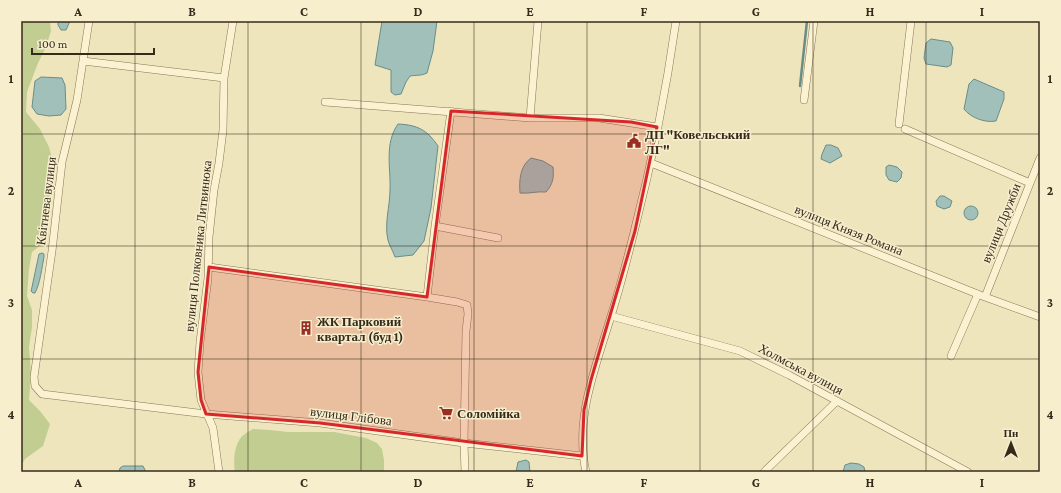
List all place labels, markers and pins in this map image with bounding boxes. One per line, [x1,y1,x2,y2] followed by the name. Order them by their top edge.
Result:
[645,127,751,157] place label: ДП "Ковельський ЛГ"
[626,133,642,149] public building icon: ДП "Ковельський ЛГ"
[317,314,404,345] place label: ЖК Парковий квартал (буд 1)
[298,320,314,336] building icon: ЖК Парковий квартал (буд 1)
[438,405,454,421] supermarket icon: Соломійка
[457,406,521,421] place label: Соломійка

